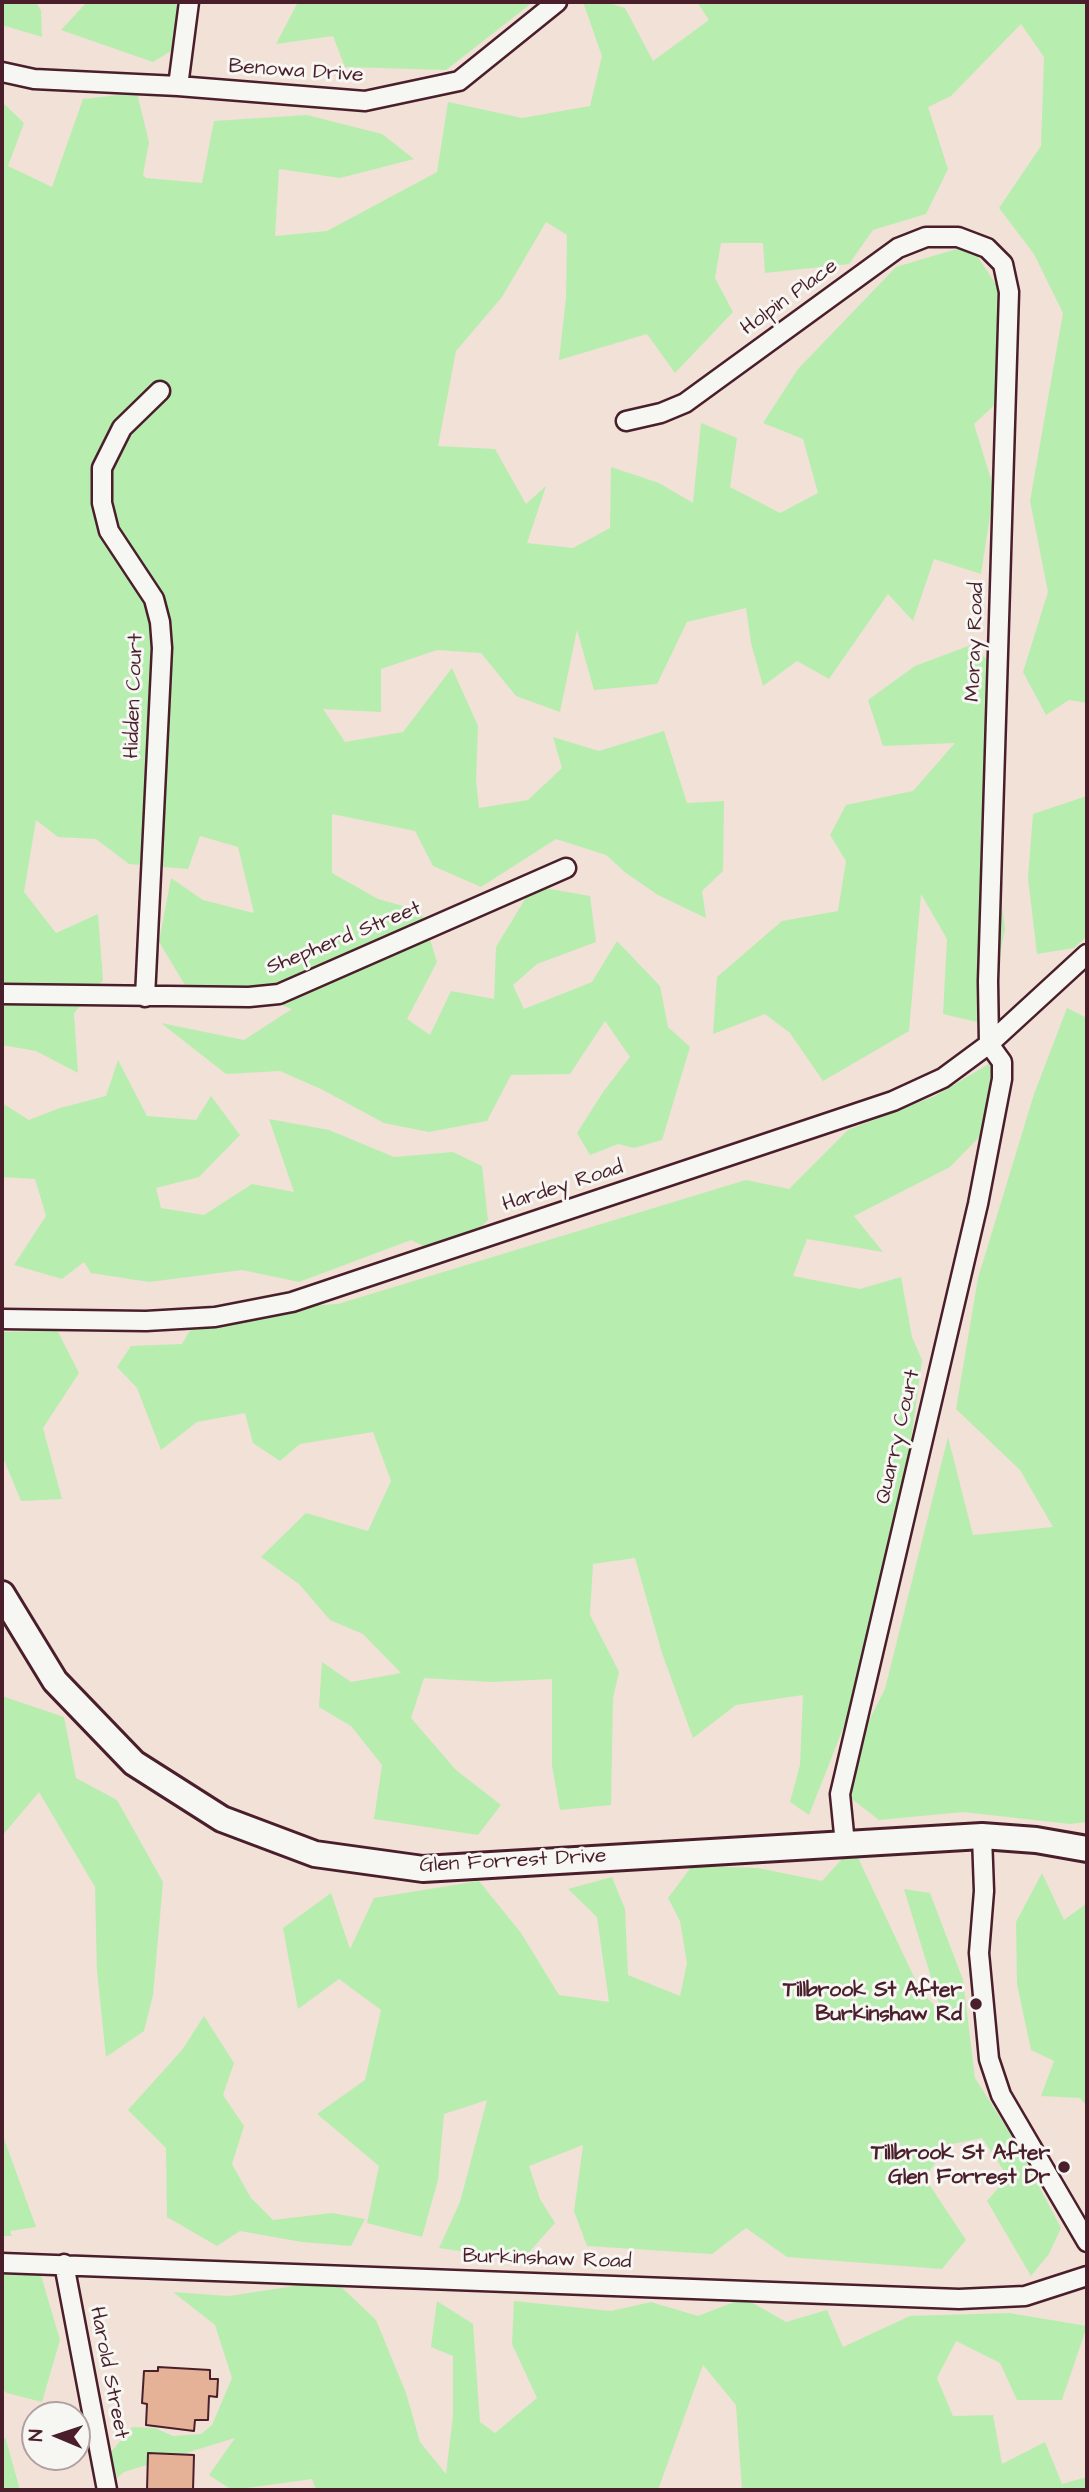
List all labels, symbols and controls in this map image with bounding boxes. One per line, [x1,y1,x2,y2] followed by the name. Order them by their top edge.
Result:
[228,55,364,89] street label: Benowa Drive
[737,254,843,342] street label: Holpin Place
[961,582,991,702] street label: Moray Road
[120,633,150,759] street label: Hidden Court
[263,897,425,981] street label: Shepherd Street
[500,1156,626,1218] street label: Hardey Road
[871,1367,927,1507] street label: Quarry Court
[419,1845,607,1879] street label: Glen Forrest Drive
[783,1979,962,2029] place label: Tillbrook St After Burkinshaw Rd
[968,1996,984,2012] marker: Tillbrook St After Burkinshaw Rd
[871,2142,1050,2192] place label: Tillbrook St After Glen Forrest Dr
[1056,2159,1072,2175] marker: Tillbrook St After Glen Forrest Dr
[462,2244,632,2276] street label: Burkinshaw Road
[83,2305,133,2441] street label: Harold Street
[21,2401,91,2471] north arrow
[23,2429,50,2442] text: N

